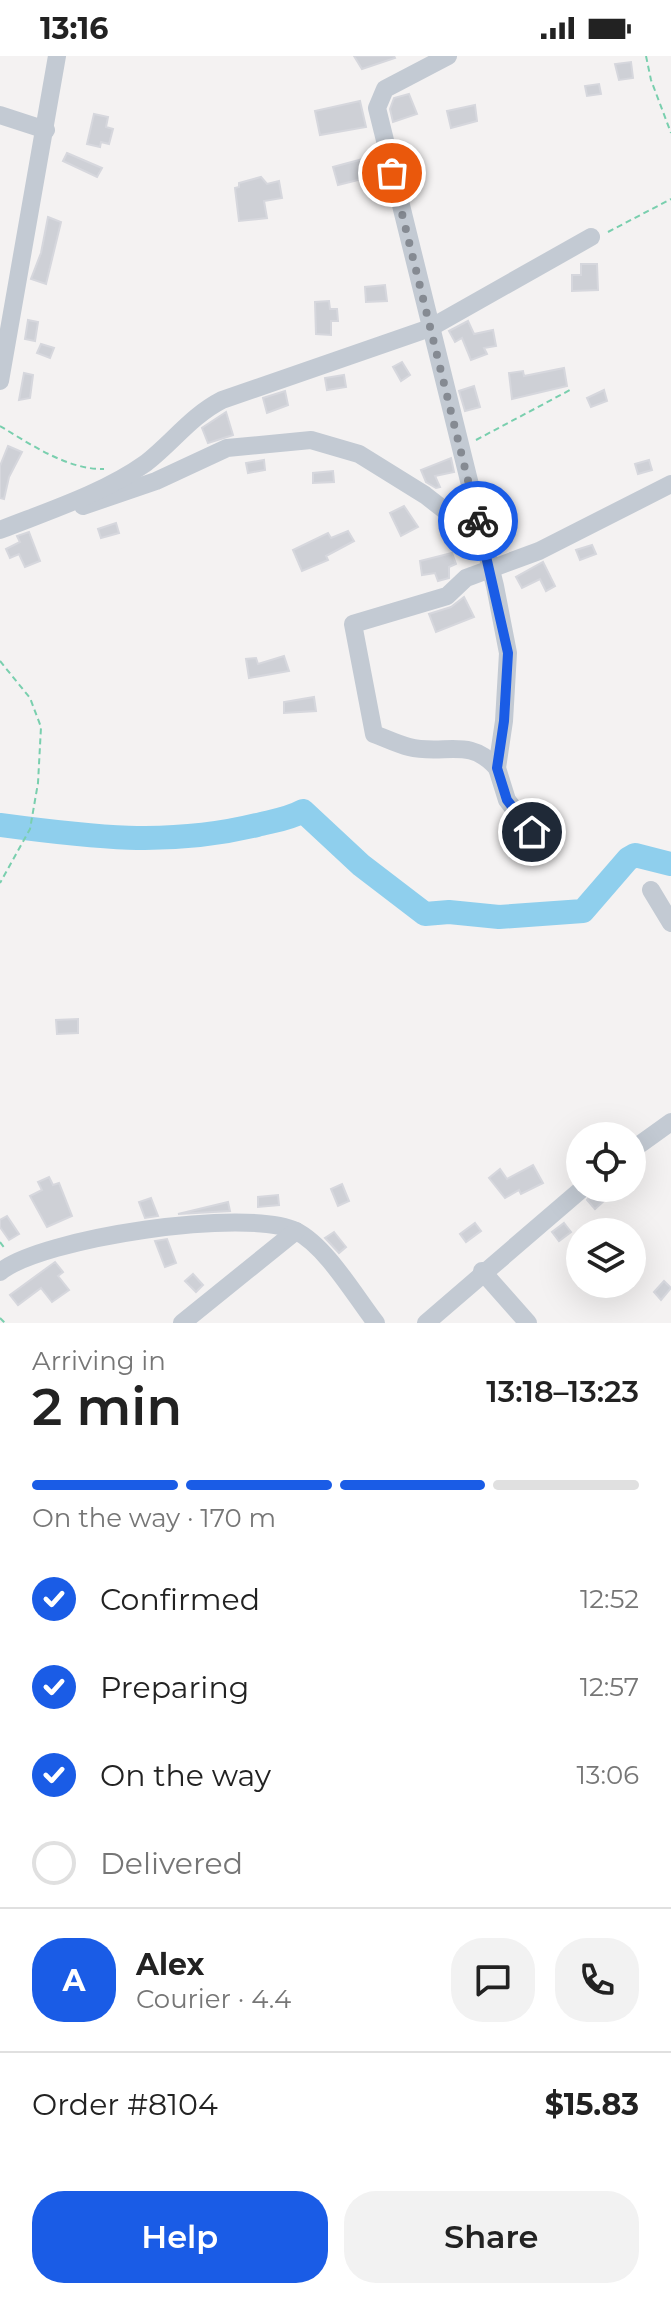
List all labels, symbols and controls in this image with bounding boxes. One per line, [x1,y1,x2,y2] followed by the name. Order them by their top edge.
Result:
[40,10,108,47] text: 13:16
[358,139,426,207] pin
[370,151,414,195] icon: bag
[438,481,518,561] courier
[456,499,500,543] icon: bike
[498,798,566,866] pin
[510,810,554,854] icon: home
[566,1122,646,1298] map controls
[566,1122,646,1202] button: locate
[566,1218,646,1298] button: layers
[32,1345,166,1377] text: Arriving in
[486,1373,639,1410] text: 13:18–13:23
[32,1375,182,1438] text: 2 min
[32,1502,276,1534] text: On the way · 170 m
[32,1577,76,1621] icon: check
[100,1581,260,1618] text: Confirmed
[580,1583,639,1615] text: 12:52
[32,1665,76,1709] icon: check
[100,1669,249,1706] text: Preparing
[580,1671,639,1703] text: 12:57
[32,1753,76,1797] icon: check
[100,1757,271,1794] text: On the way
[576,1759,639,1791] text: 13:06
[100,1845,243,1882] text: Delivered
[451,1938,535,2022] button: chat
[555,1938,639,2022] button: phone
[136,1946,204,1983] text: Alex
[63,1962,85,1999] text: A
[136,1983,291,2015] text: Courier · 4.4
[32,2086,218,2123] text: Order #8104
[545,2086,639,2123] text: $15.83
[32,2191,328,2283] button: Help
[344,2191,639,2283] button: Share

